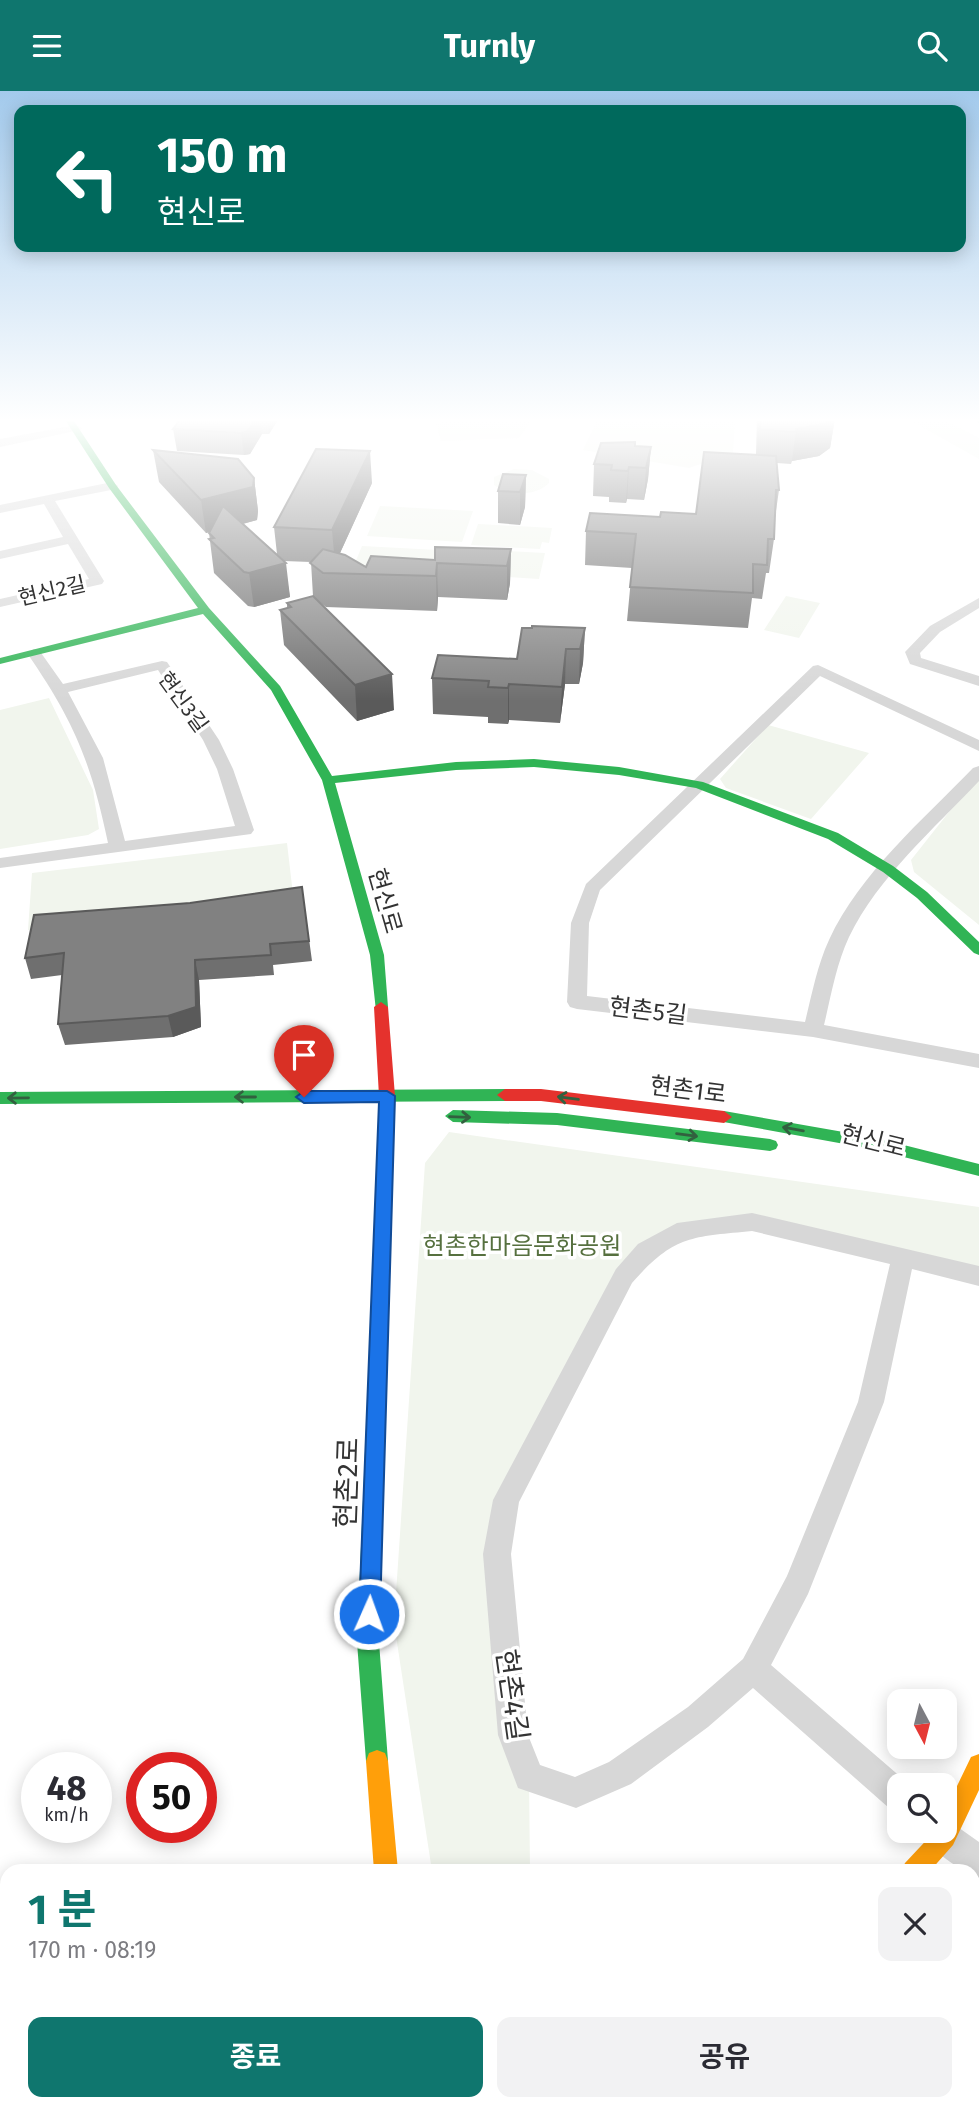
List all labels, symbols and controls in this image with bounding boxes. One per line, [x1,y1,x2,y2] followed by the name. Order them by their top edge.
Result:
[28,27,66,65] icon: menu
[444,27,535,65] text: Turnly
[913,27,951,65] icon: search
[157,126,288,185] text: 150 m
[42,133,133,224] icon: left
[157,193,245,231] text: 현신로
[16,571,88,611] street label: 현신2길
[152,667,214,737] street label: 현신3길
[362,865,408,937] street label: 현신로
[607,992,689,1030] street label: 현촌5길
[274,1025,334,1097] pin
[285,1036,323,1074] icon: arrive
[648,1071,728,1109] street label: 현촌1로
[234,1090,257,1104] one-way arrow
[6,1091,29,1105] one-way arrow
[557,1092,579,1105] one-way arrow
[448,1110,471,1123] one-way arrow
[837,1119,909,1163] street label: 현신로
[782,1122,805,1135] one-way arrow
[675,1129,698,1142] one-way arrow
[423,1232,621,1260] park label: 현촌한마음문화공원
[329,1437,365,1529] street label: 현촌2로
[332,1577,406,1651] position arrow
[489,1647,535,1743] street label: 현촌4길
[887,1689,957,1759] north arrow
[887,1689,957,1843] map controls
[126,1752,217,1843] speed limit sign: 50
[46,1767,87,1809] text: 48
[887,1773,957,1843] button: search
[44,1804,89,1826] text: km/h
[28,1885,96,1935] text: 1 분
[878,1887,952,1961] button: close
[28,1936,156,1964] text: 170 m · 08:19
[28,2017,483,2097] button: 종료
[497,2017,952,2097] button: 공유

